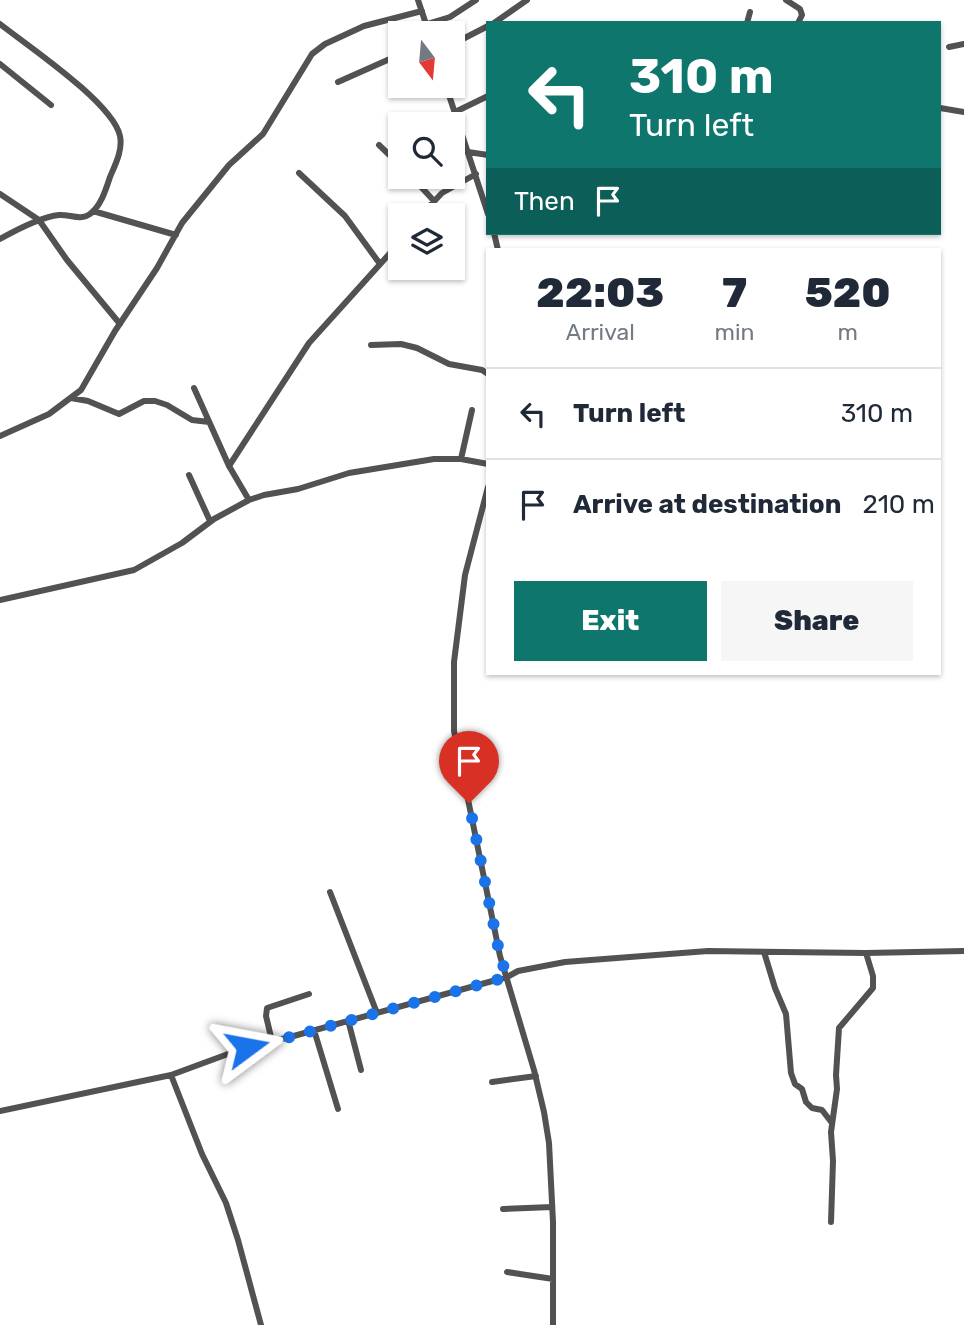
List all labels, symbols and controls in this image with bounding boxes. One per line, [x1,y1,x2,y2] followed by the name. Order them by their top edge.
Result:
[388,21,466,98] north arrow
[388,21,465,280] map controls
[629,47,774,105] text: 310 m
[514,49,605,140] icon: left
[629,106,754,144] text: Turn left
[388,112,465,189] button: search
[589,182,627,220] icon: arrive
[514,186,575,217] text: Then
[388,203,465,280] button: layers
[536,268,664,318] text: 22:03
[722,268,747,318] text: 7
[805,268,891,318] text: 520
[566,318,635,346] text: Arrival
[715,318,754,346] text: min
[838,318,858,346] text: m
[514,395,552,433] icon: left
[573,398,685,429] text: Turn left
[841,398,913,429] text: 310 m
[514,486,552,524] icon: arrive
[573,489,841,520] text: Arrive at destination
[862,489,935,520] text: 210 m
[514,581,707,661] button: Exit
[721,581,913,661] button: Share
[439,731,499,803] pin
[450,742,488,780] icon: arrive
[210,1010,284,1084] position arrow

